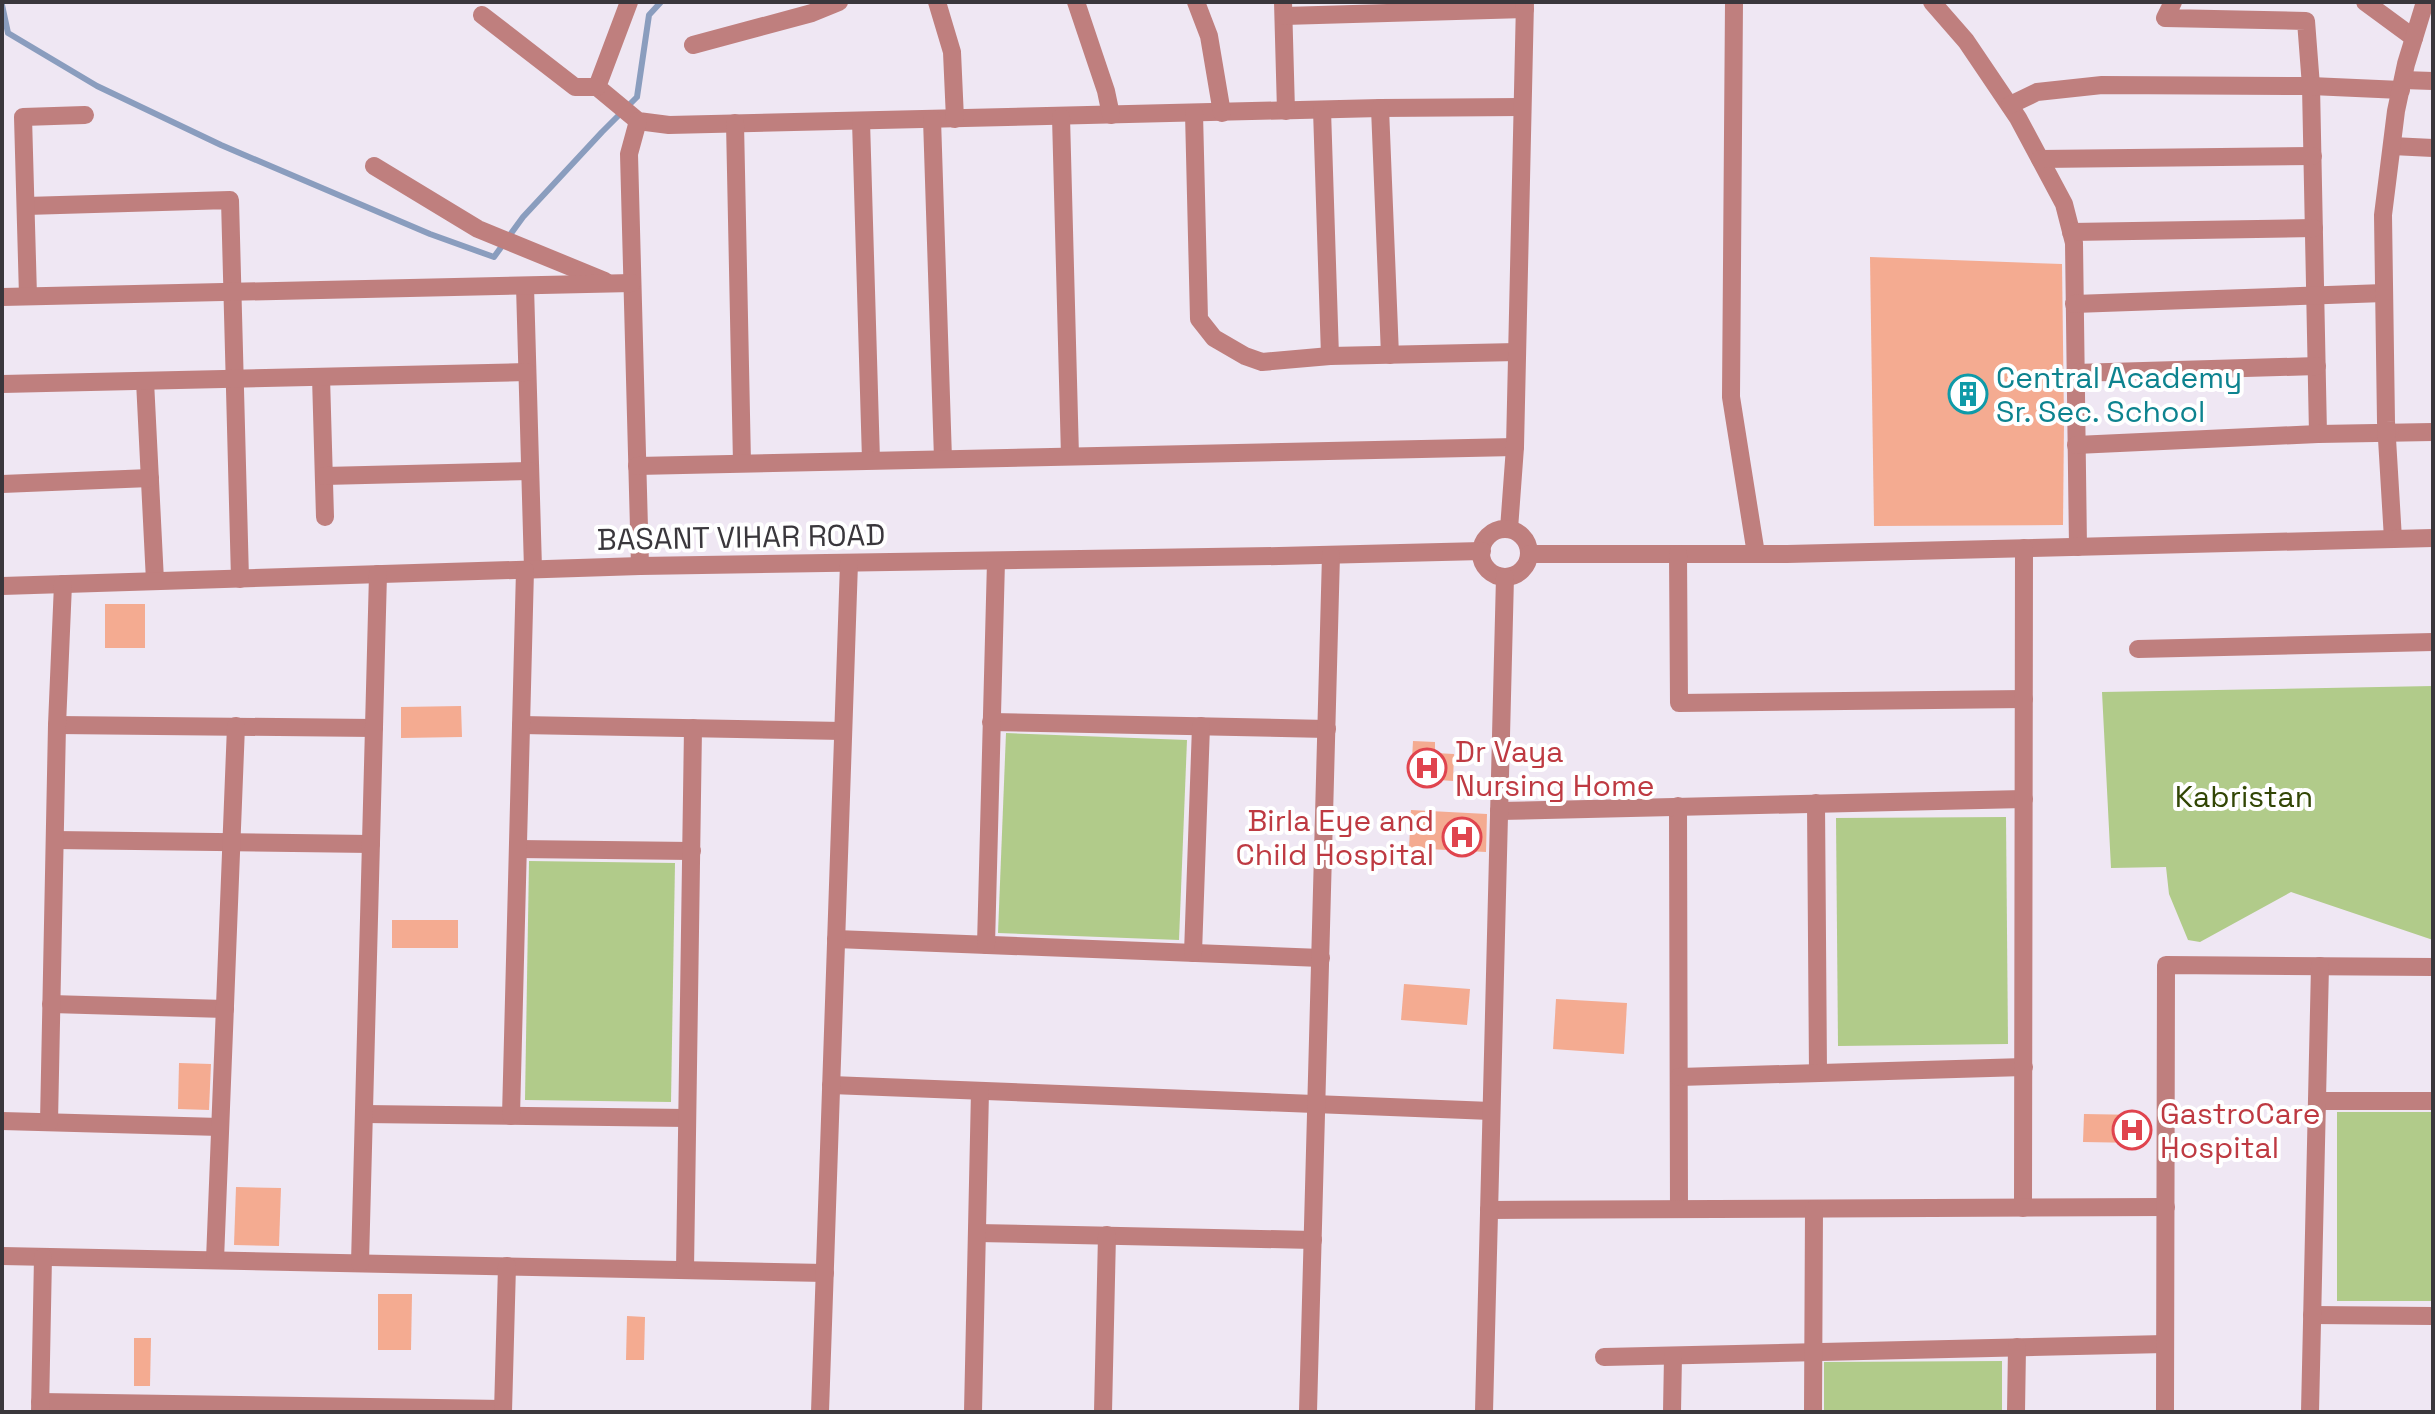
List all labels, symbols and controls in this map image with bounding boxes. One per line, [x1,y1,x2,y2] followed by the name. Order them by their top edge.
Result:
[1996,358,2242,431] place label: Central Academy Sr. Sec. School
[1947,373,1989,415] building icon: Central Academy Sr. Sec. School
[596,515,886,559] street label: BASANT VIHAR ROAD
[1455,732,1655,805] place label: Dr Vaya Nursing Home
[1406,747,1448,789] hospital icon: Dr Vaya Nursing Home
[2175,777,2313,816] park label: Kabristan
[1236,801,1434,874] place label: Birla Eye and Child Hospital
[1441,816,1483,858] hospital icon: Birla Eye and Child Hospital
[2160,1094,2321,1167] place label: GastroCare Hospital
[2111,1109,2153,1151] hospital icon: GastroCare Hospital

